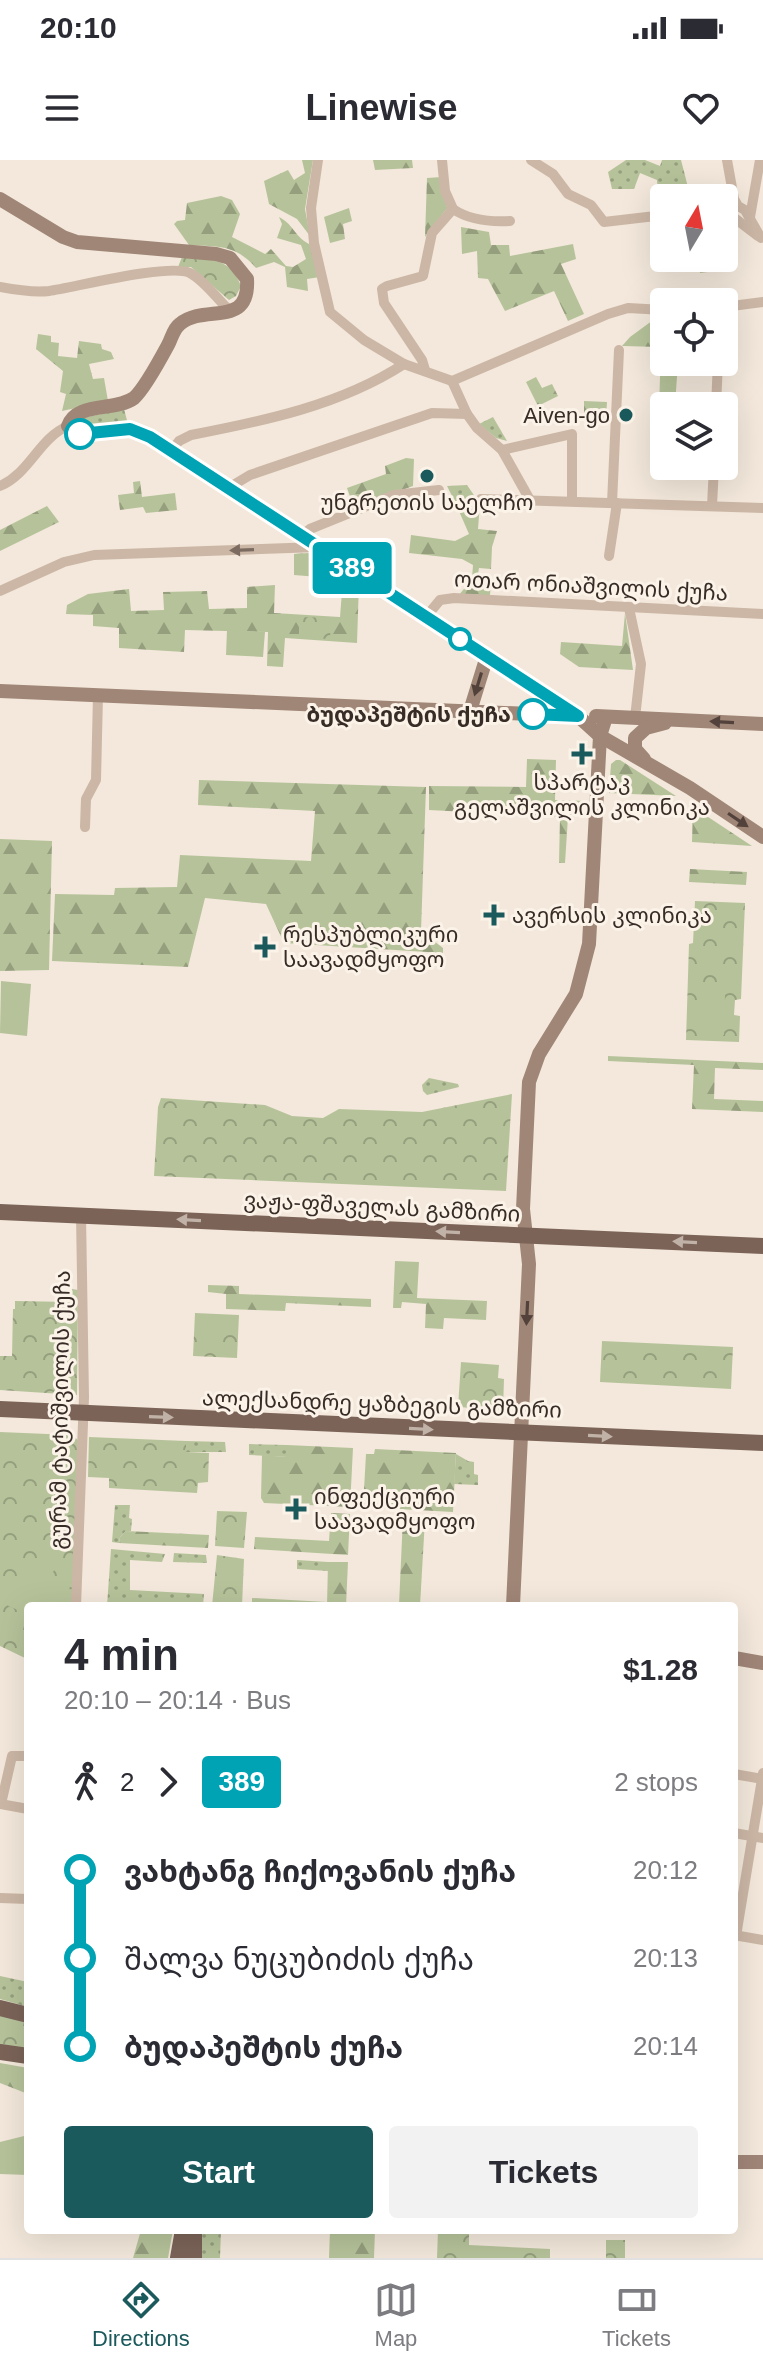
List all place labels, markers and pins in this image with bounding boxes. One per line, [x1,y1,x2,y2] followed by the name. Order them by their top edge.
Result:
[523,403,610,428] place label: Aiven-go
[617,406,635,424] marker: Aiven-go
[65,419,95,449] unlabelled marker
[418,467,436,485] marker: უნგრეთის საელჩო
[320,490,534,516] place label: უნგრეთის საელჩო
[449,628,471,650] unlabelled marker
[518,699,548,729] marker: ბუდაპეშტის ქუჩა
[306,702,511,728] place label: ბუდაპეშტის ქუჩა
[571,743,593,765] marker: სპარტაკ გელაშვილის კლინიკა
[454,770,710,821] place label: სპარტაკ გელაშვილის კლინიკა
[512,903,712,929] place label: ავერსის კლინიკა
[483,904,505,926] marker: ავერსის კლინიკა
[283,922,458,973] place label: რესპუბლიკური საავადმყოფო
[254,936,276,958] marker: რესპუბლიკური საავადმყოფო
[314,1484,476,1535] place label: ინფექციური საავადმყოფო
[285,1498,307,1520] marker: ინფექციური საავადმყოფო

